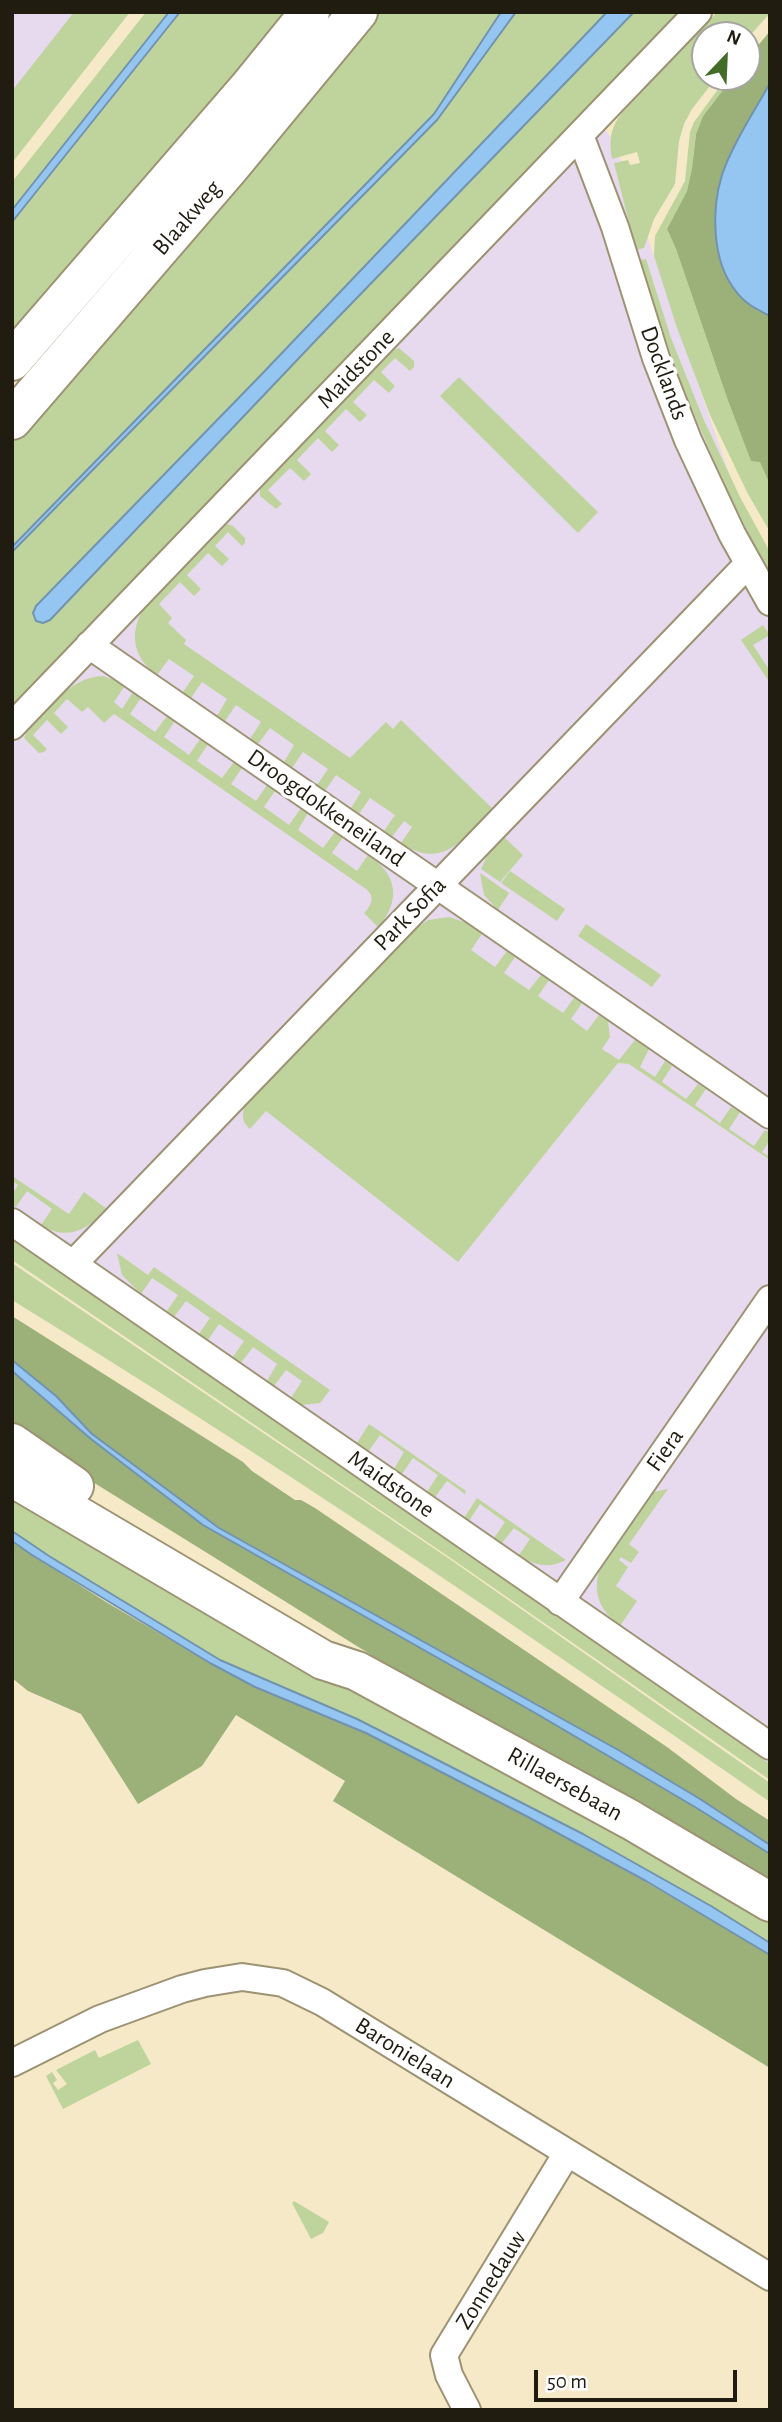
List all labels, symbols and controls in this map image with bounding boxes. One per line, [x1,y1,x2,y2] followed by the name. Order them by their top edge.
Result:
[691,21,761,91] north arrow
[724,27,743,49] text: N
[147,174,227,262] street label: Blaakweg
[634,322,694,424] street label: Docklands
[311,323,401,415] street label: Maidstone
[242,743,410,873] street label: Droogdokkeneiland
[368,871,452,957] street label: Park Sofia
[640,1423,690,1477] street label: Fiera
[342,1444,440,1524] street label: Maidstone
[502,1741,628,1827] street label: Rillaersebaan
[350,2011,460,2095] street label: Baronielaan
[449,2225,533,2335] street label: Zonnedauw
[537,2356,740,2400] scale bar
[547,2371,587,2392] text: 50 m

